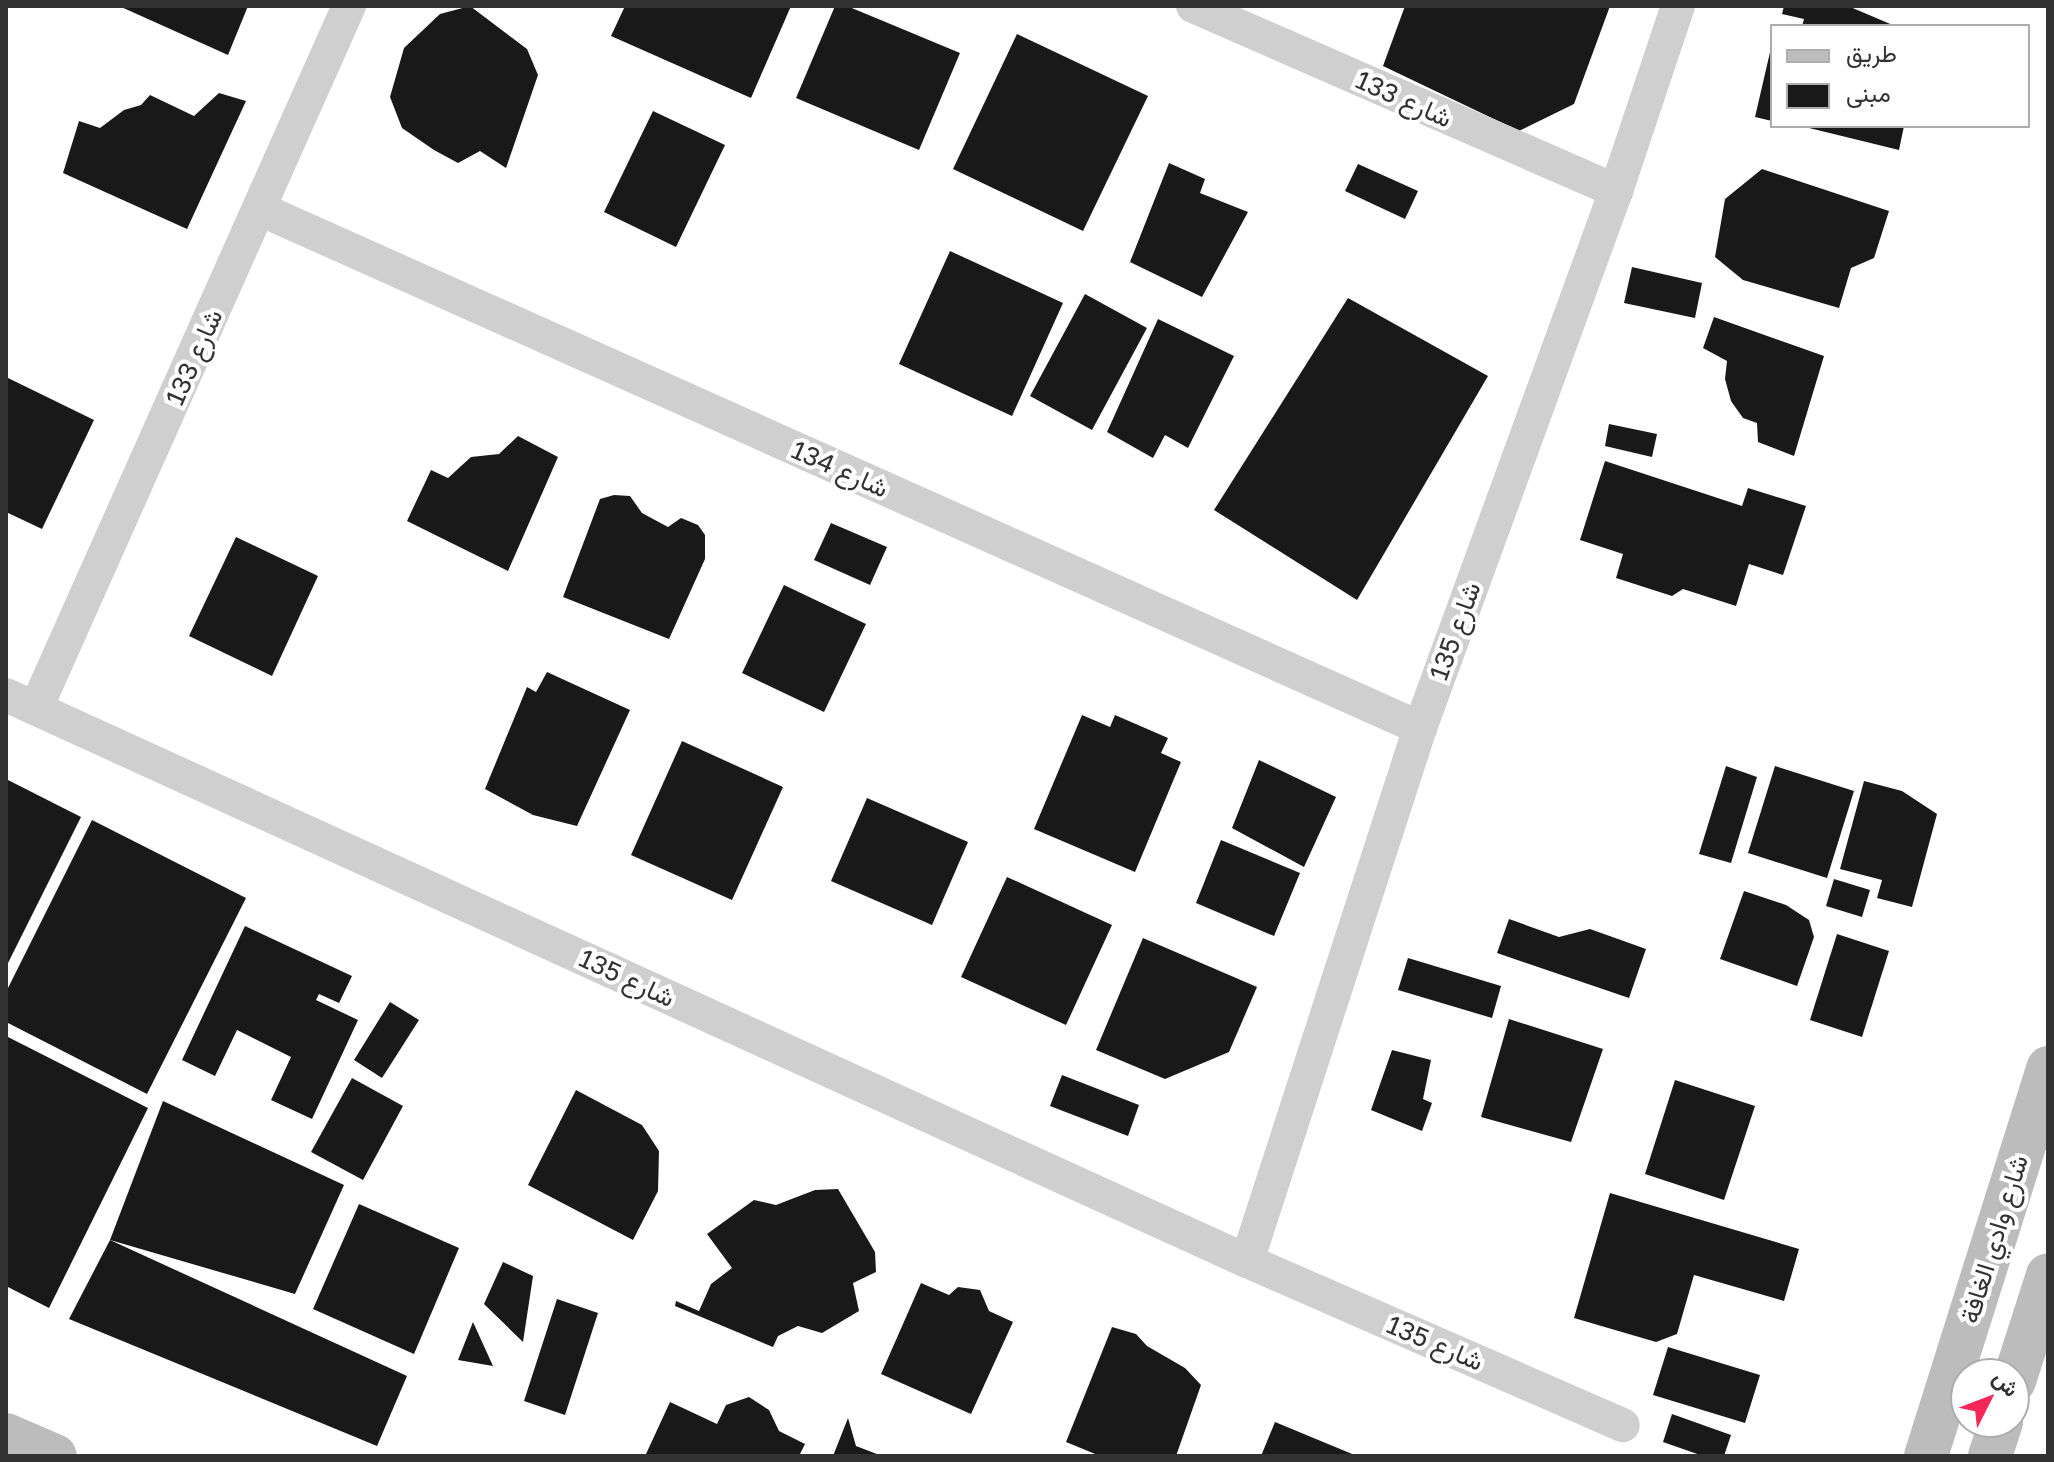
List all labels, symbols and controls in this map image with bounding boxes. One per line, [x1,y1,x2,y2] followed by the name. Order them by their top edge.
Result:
[1770,24,2030,128] legend
[1846,38,1897,67] text: طريق
[1351,64,1457,134] street label: شارع 133
[1846,78,1891,107] text: مبنى
[159,304,229,410] street label: شارع 133
[787,434,893,504] street label: شارع 134
[1423,578,1487,684] street label: شارع 135
[574,942,680,1014] street label: شارع 135
[1954,1151,2034,1327] street label: شارع وادي الغافة
[1382,1309,1488,1377] street label: شارع 135
[1950,1358,2030,1438] north arrow
[1988,1364,2026,1402] text: ش

